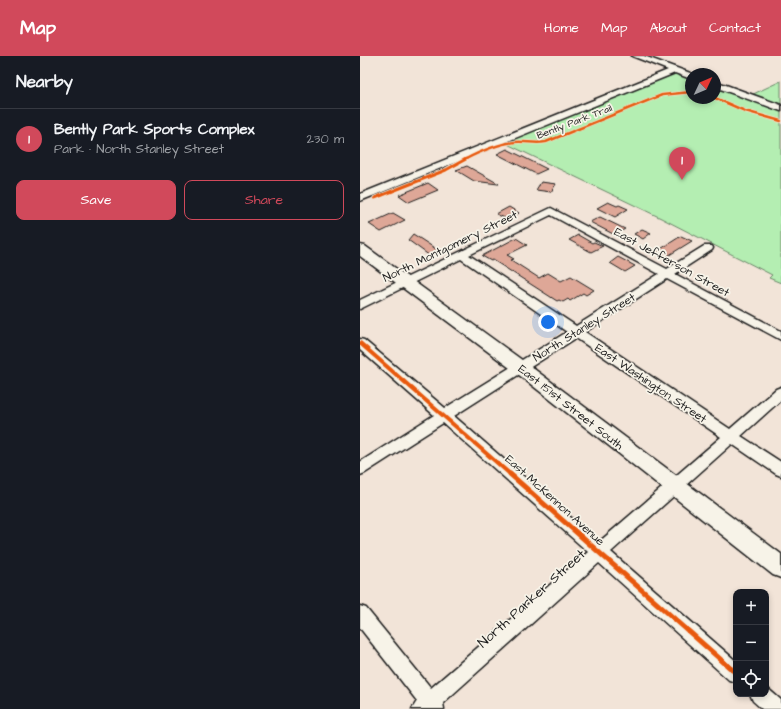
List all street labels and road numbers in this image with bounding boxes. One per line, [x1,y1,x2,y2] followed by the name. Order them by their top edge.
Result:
[535,101,615,144] street label: Bently Park Trail
[380,206,521,287] street label: North Montgomery Street
[611,224,733,301] street label: East Jefferson Street
[530,289,639,367] street label: North Stanley Street
[591,340,710,428] street label: East Washington Street
[515,361,627,454] street label: East 151st Street South
[501,451,609,550] street label: East McKennon Avenue
[473,545,590,653] street label: North Parker Street

